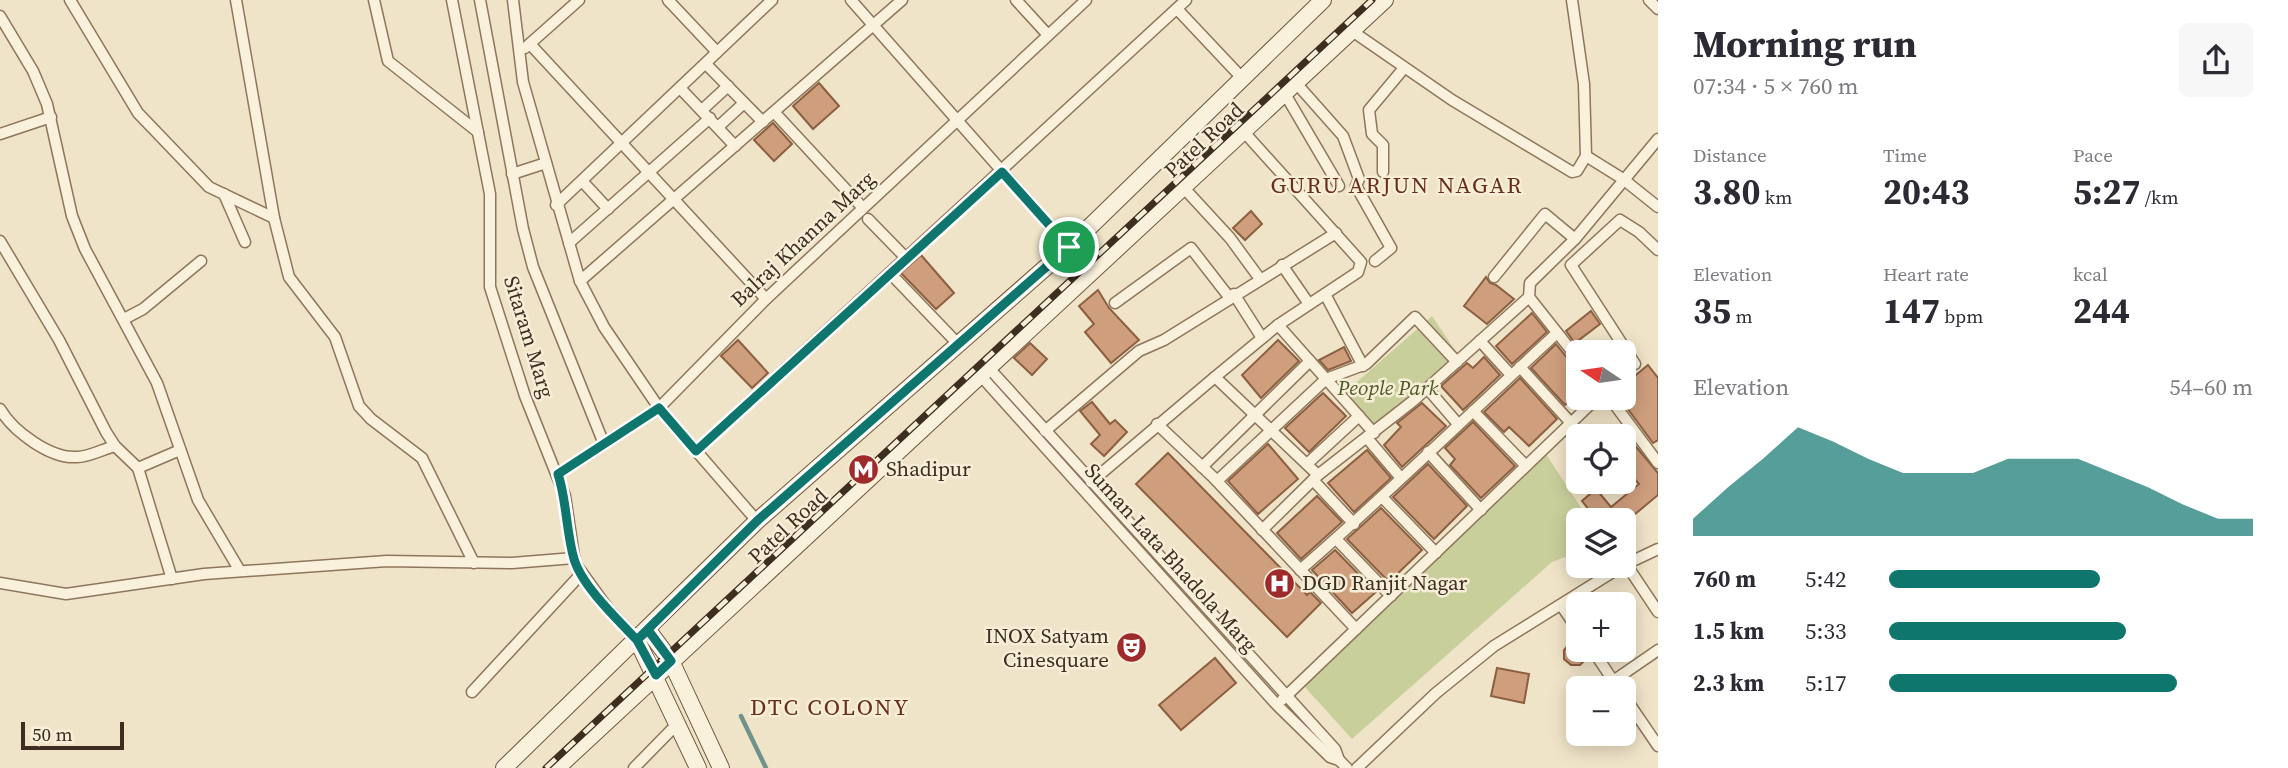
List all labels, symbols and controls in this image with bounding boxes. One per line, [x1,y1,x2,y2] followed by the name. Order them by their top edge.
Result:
[1693,18,1917,70] text: Morning run
[2179,23,2253,97] button: share
[1693,70,1859,102] text: 07:34 · 5 × 760 m
[1158,95,1250,184] street label: Patel Road
[1693,142,1767,168] text: Distance
[1883,142,1927,168] text: Time
[2073,142,2113,168] text: Pace
[724,164,881,313] street label: Balraj Khanna Marg
[1693,168,1760,216] text: 3.80
[1883,168,1969,216] text: 20:43
[2073,168,2140,216] text: 5:27
[1271,169,1523,201] district label: GURU ARJUN NAGAR
[1760,184,1792,210] text: km
[2140,184,2179,210] text: /km
[1039,217,1099,277] pin
[1050,228,1088,266] icon: arrive
[1693,261,1772,287] text: Elevation
[1883,261,1969,287] text: Heart rate
[2073,261,2108,287] text: kcal
[497,272,562,402] street label: Sitaram Marg
[1693,287,1731,335] text: 35
[1883,287,1940,335] text: 147
[2073,287,2130,335] text: 244
[1731,303,1753,329] text: m
[1940,303,1983,329] text: bpm
[1566,340,1636,410] north arrow
[1566,340,1636,746] map controls
[1693,371,1789,403] text: Elevation
[2169,371,2253,403] text: 54–60 m
[1337,373,1439,402] park label: People Park
[1566,424,1636,494] button: locate
[846,452,880,486] metro station icon: Shadipur
[886,454,971,483] place label: Shadipur
[1079,457,1264,659] street label: Suman Lata Bhadola Marg
[742,481,834,570] street label: Patel Road
[1566,508,1636,578] button: layers
[1693,563,1756,595] text: 760 m
[1805,563,1846,595] text: 5:42
[1262,566,1296,600] hospital icon: DGD Ranjit Nagar
[1302,568,1468,597] place label: DGD Ranjit Nagar
[1566,592,1636,662] button: +
[1693,615,1764,647] text: 1.5 km
[1805,615,1846,647] text: 5:33
[985,621,1109,674] place label: INOX Satyam Cinesquare
[1115,631,1149,665] theatre icon: INOX Satyam Cinesquare
[1693,667,1764,699] text: 2.3 km
[1805,667,1846,699] text: 5:17
[1566,676,1636,746] button: −
[750,691,910,723] district label: DTC COLONY
[21,719,124,751] scale bar
[32,721,73,747] text: 50 m

